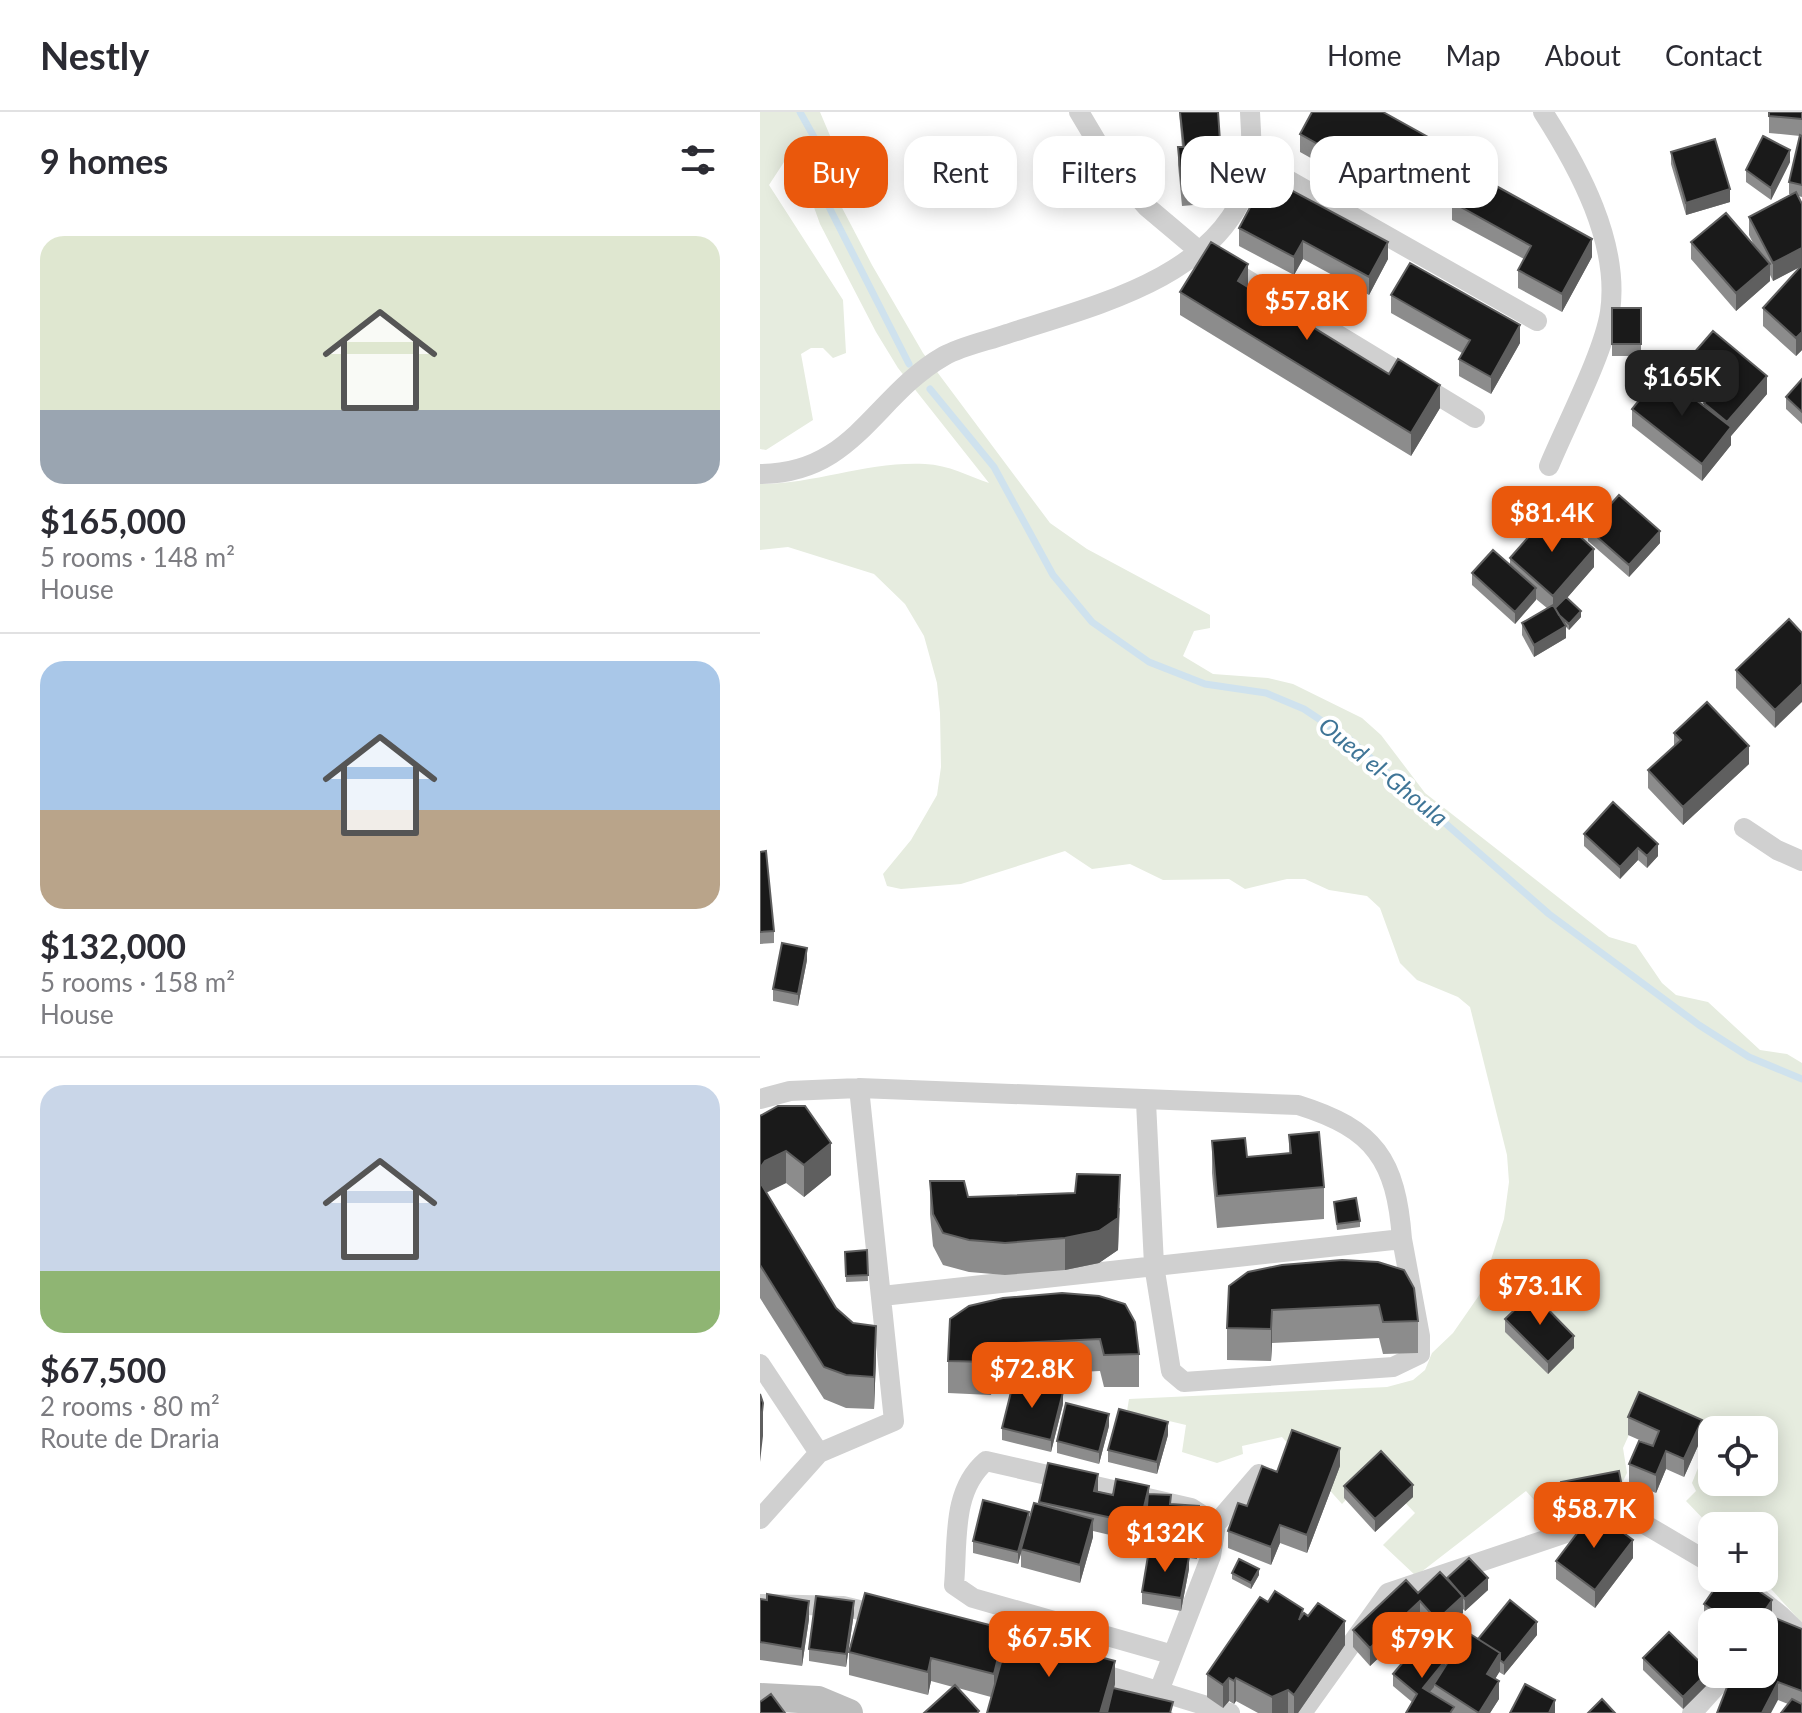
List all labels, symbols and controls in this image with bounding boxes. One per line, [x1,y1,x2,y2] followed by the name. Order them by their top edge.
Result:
[40,32,149,78] text: Nestly
[1327,38,1402,72] text: Home
[1446,38,1501,72] text: Map
[1545,38,1621,72] text: About
[1665,38,1762,72] text: Contact
[784,136,888,208] chip: Buy
[904,136,1017,208] chip: Rent
[1033,136,1165,208] chip: Filters
[1181,136,1294,208] chip: New
[1310,136,1498,208] chip: Apartment
[676,138,720,182] icon: filters
[40,140,168,181] text: 9 homes
[1242,274,1372,342] pin: $57.8K
[1265,284,1349,316] text: $57.8K
[308,288,452,432] icon: home
[1626,350,1738,418] pin: $165K
[1643,360,1721,392] text: $165K
[1487,486,1617,554] pin: $81.4K
[1510,496,1594,528] text: $81.4K
[40,500,186,541] text: $165,000
[40,541,235,573] text: 5 rooms · 148 m²
[40,573,114,605] text: House
[1314,710,1454,832] water label: Oued el-Ghoula
[308,713,452,857] icon: home
[40,925,186,966] text: $132,000
[40,966,235,998] text: 5 rooms · 158 m²
[40,998,114,1030] text: House
[308,1137,452,1281] icon: home
[1475,1259,1605,1327] pin: $73.1K
[1498,1269,1582,1301] text: $73.1K
[967,1342,1097,1410] pin: $72.8K
[40,1349,166,1390] text: $67,500
[990,1352,1074,1384] text: $72.8K
[40,1390,220,1422] text: 2 rooms · 80 m²
[1698,1416,1778,1688] map controls
[1698,1416,1778,1496] button: locate
[40,1422,220,1454] text: Route de Draria
[1529,1482,1659,1550] pin: $58.7K
[1552,1492,1636,1524] text: $58.7K
[1109,1506,1221,1574] pin: $132K
[1698,1512,1778,1592] button: +
[1126,1516,1204,1548] text: $132K
[1698,1608,1778,1688] button: −
[984,1611,1114,1679] pin: $67.5K
[1375,1612,1469,1680] pin: $79K
[1007,1621,1091,1653] text: $67.5K
[1390,1622,1454,1654] text: $79K

